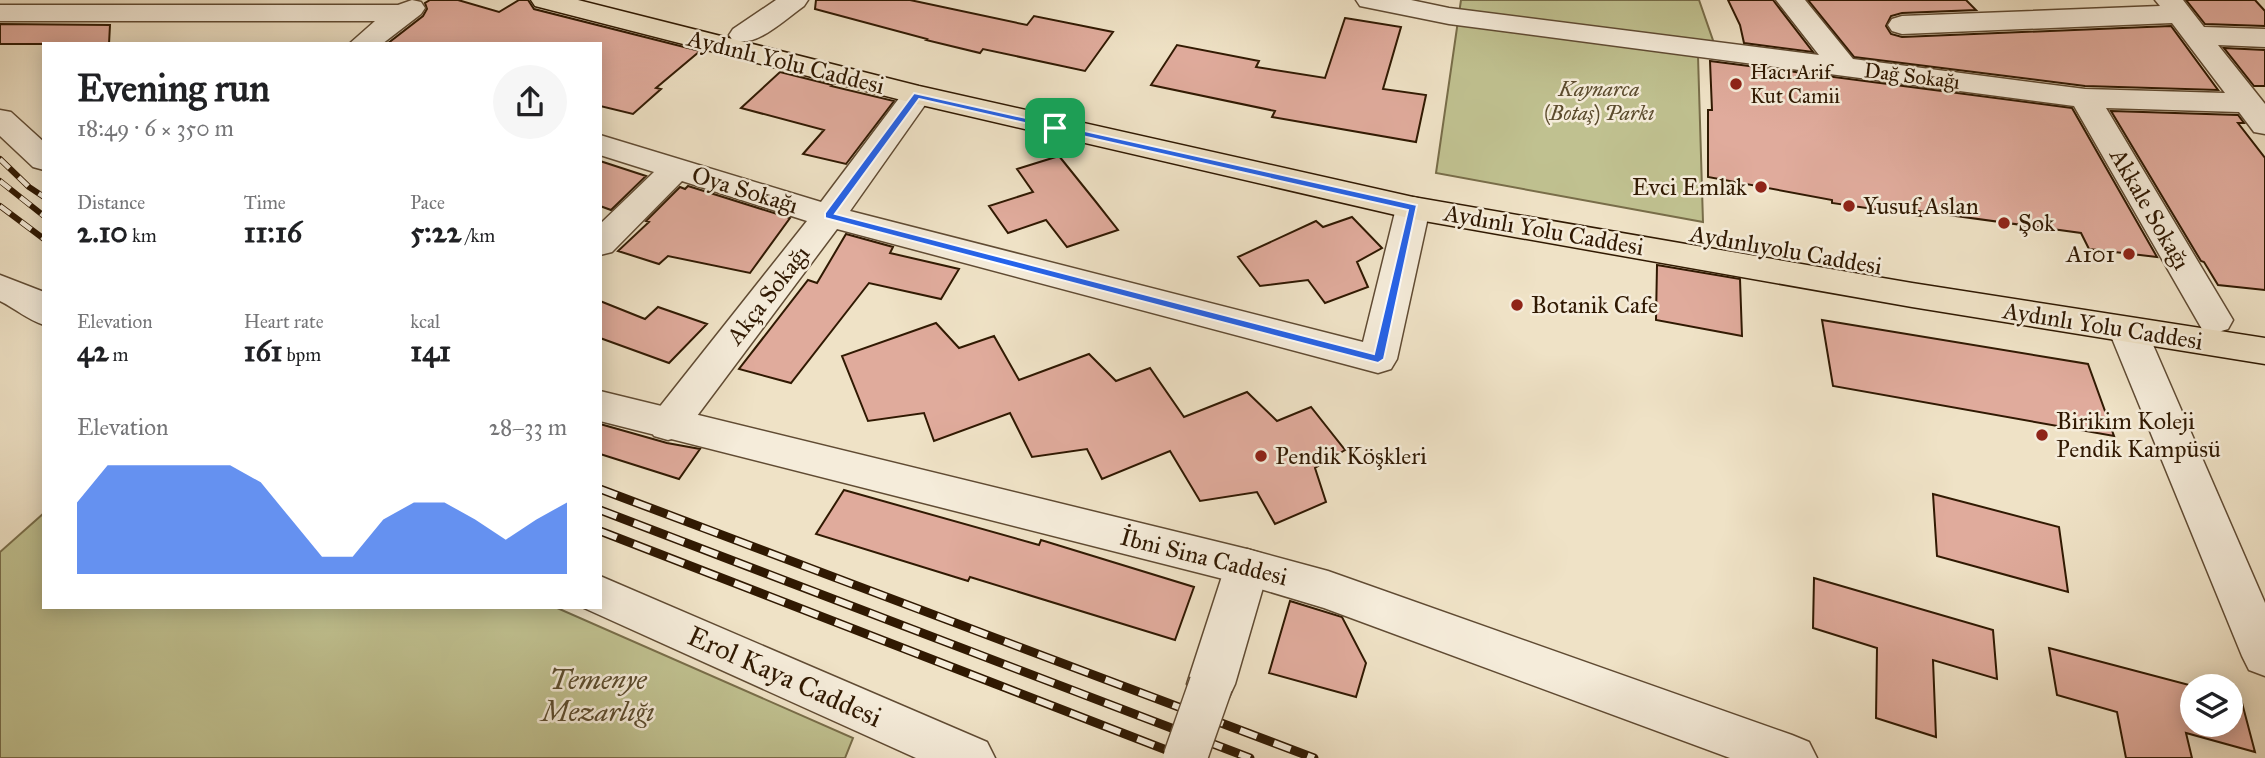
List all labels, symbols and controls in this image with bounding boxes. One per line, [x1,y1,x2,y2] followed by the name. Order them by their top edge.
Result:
[683,23,888,101] street label: Aydınlı Yolu Caddesi
[1862,57,1962,95] street label: Dağ Sokağı
[1750,59,1840,109] place label: Hacı Arif Kut Camii
[77,65,270,111] text: Evening run
[493,65,567,139] button: share
[1544,76,1654,126] park label: Kaynarca (Botaş) Parkı
[1728,76,1744,92] marker: Hacı Arif Kut Camii
[1025,98,1085,158] pin
[1036,109,1074,147] icon: arrive
[77,114,234,142] text: 18:49 · 6 × 350 m
[2103,142,2197,275] street label: Akkale Sokağı
[688,160,802,221] street label: Oya Sokağı
[1632,172,1748,202] place label: Evci Emlak
[1753,179,1769,195] marker: Evci Emlak
[77,191,145,214] text: Distance
[244,191,286,214] text: Time
[410,191,445,214] text: Pace
[1863,191,1979,221] place label: Yusuf Aslan
[1441,197,1647,262] street label: Aydınlı Yolu Caddesi
[1841,198,1857,214] marker: Yusuf Aslan
[2018,208,2056,238] place label: Şok
[77,214,128,250] text: 2.10
[244,214,302,250] text: 11:16
[410,214,461,250] text: 5:22
[1996,215,2012,231] marker: Şok
[1687,218,1885,282] street label: Aydınlıyolu Caddesi
[128,224,157,247] text: km
[461,224,495,247] text: /km
[719,239,816,351] street label: Akça Sokağı
[2065,239,2115,269] place label: A101
[2121,246,2137,262] marker: A101
[1531,290,1658,320] place label: Botanik Cafe
[2000,295,2206,357] street label: Aydınlı Yolu Caddesi
[1509,297,1525,313] marker: Botanik Cafe
[77,310,152,333] text: Elevation
[244,310,324,333] text: Heart rate
[410,310,440,333] text: kcal
[77,333,109,369] text: 42
[244,333,282,369] text: 161
[410,333,451,369] text: 141
[109,343,129,366] text: m
[282,343,321,366] text: bpm
[2056,406,2221,464] place label: Birikim Koleji Pendik Kampüsü
[77,413,168,441] text: Elevation
[489,413,567,441] text: 28–33 m
[2034,427,2050,443] marker: Birikim Koleji Pendik Kampüsü
[1275,441,1427,471] place label: Pendik Köşkleri
[1253,448,1269,464] marker: Pendik Köşkleri
[1117,522,1291,592] street label: İbni Sina Caddesi
[682,618,888,735] street label: Erol Kaya Caddesi
[539,662,654,729] park label: Temenye Mezarlığı
[2180,674,2243,737] map controls
[2180,674,2243,737] button: layers

